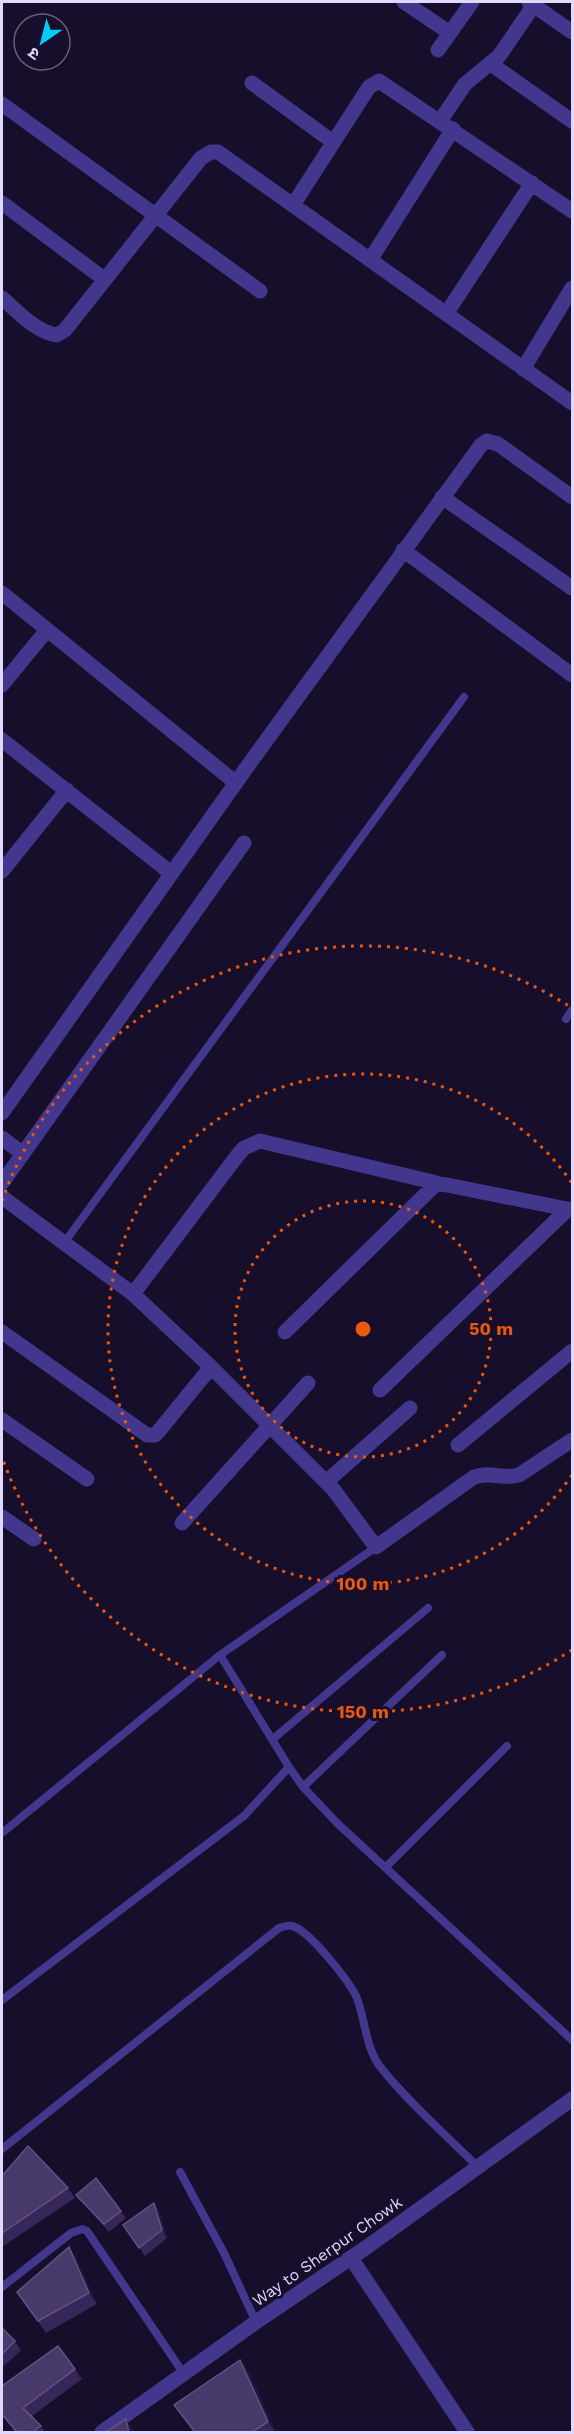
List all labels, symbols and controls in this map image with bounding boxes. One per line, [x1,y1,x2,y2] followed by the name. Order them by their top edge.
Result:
[12,12,72,72] north arrow
[24,43,43,64] text: उ
[469,1318,513,1339] text: 50 m
[353,1319,373,1339] centre of rings
[336,1573,390,1594] text: 100 m
[337,1701,389,1722] text: 150 m
[249,2193,406,2310] street label: Way to Sherpur Chowk

